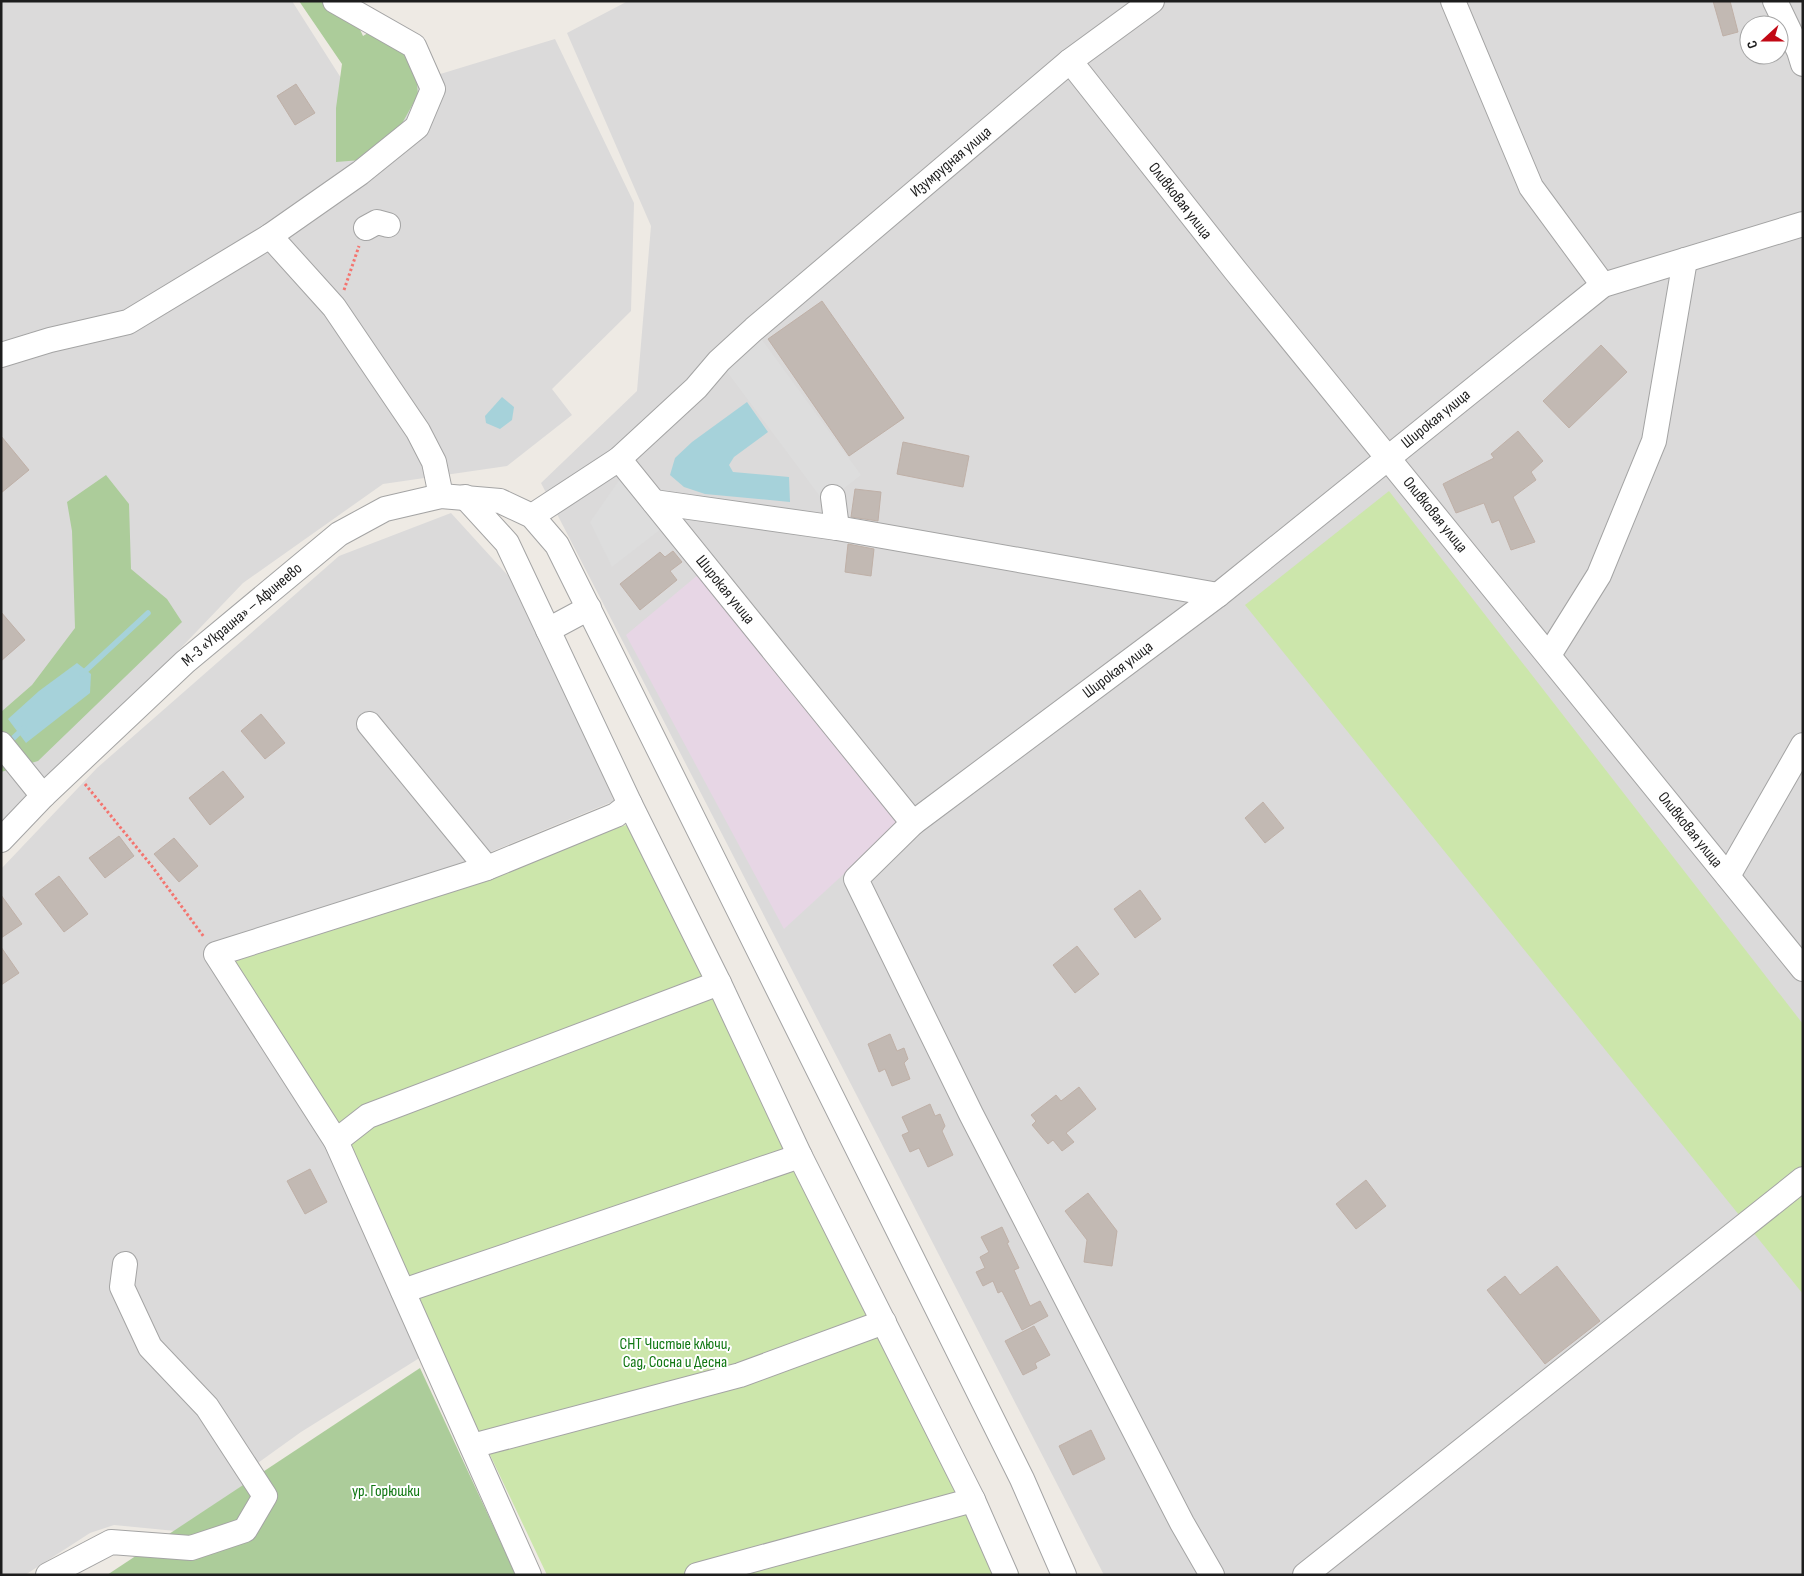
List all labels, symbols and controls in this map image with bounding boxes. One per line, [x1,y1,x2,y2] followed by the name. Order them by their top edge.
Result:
[1739,15,1789,65] north arrow
[1743,38,1762,51] text: С
[907,123,995,201] street label: Изумрудная улица
[1144,159,1216,243] street label: Оливковая улица
[1398,385,1474,453] street label: Широкая улица
[1399,473,1471,557] street label: Оливковая улица
[691,552,759,628] street label: Широкая улица
[178,559,306,671] street label: М-3 «Украина» – Афинеево
[1079,637,1157,703] street label: Широкая улица
[1654,788,1726,872] street label: Оливковая улица
[619,1335,731,1372] park label: СНТ Чистые ключи, Сад, Сосна и Десна
[352,1482,420,1501] park label: ур. Горюшки

